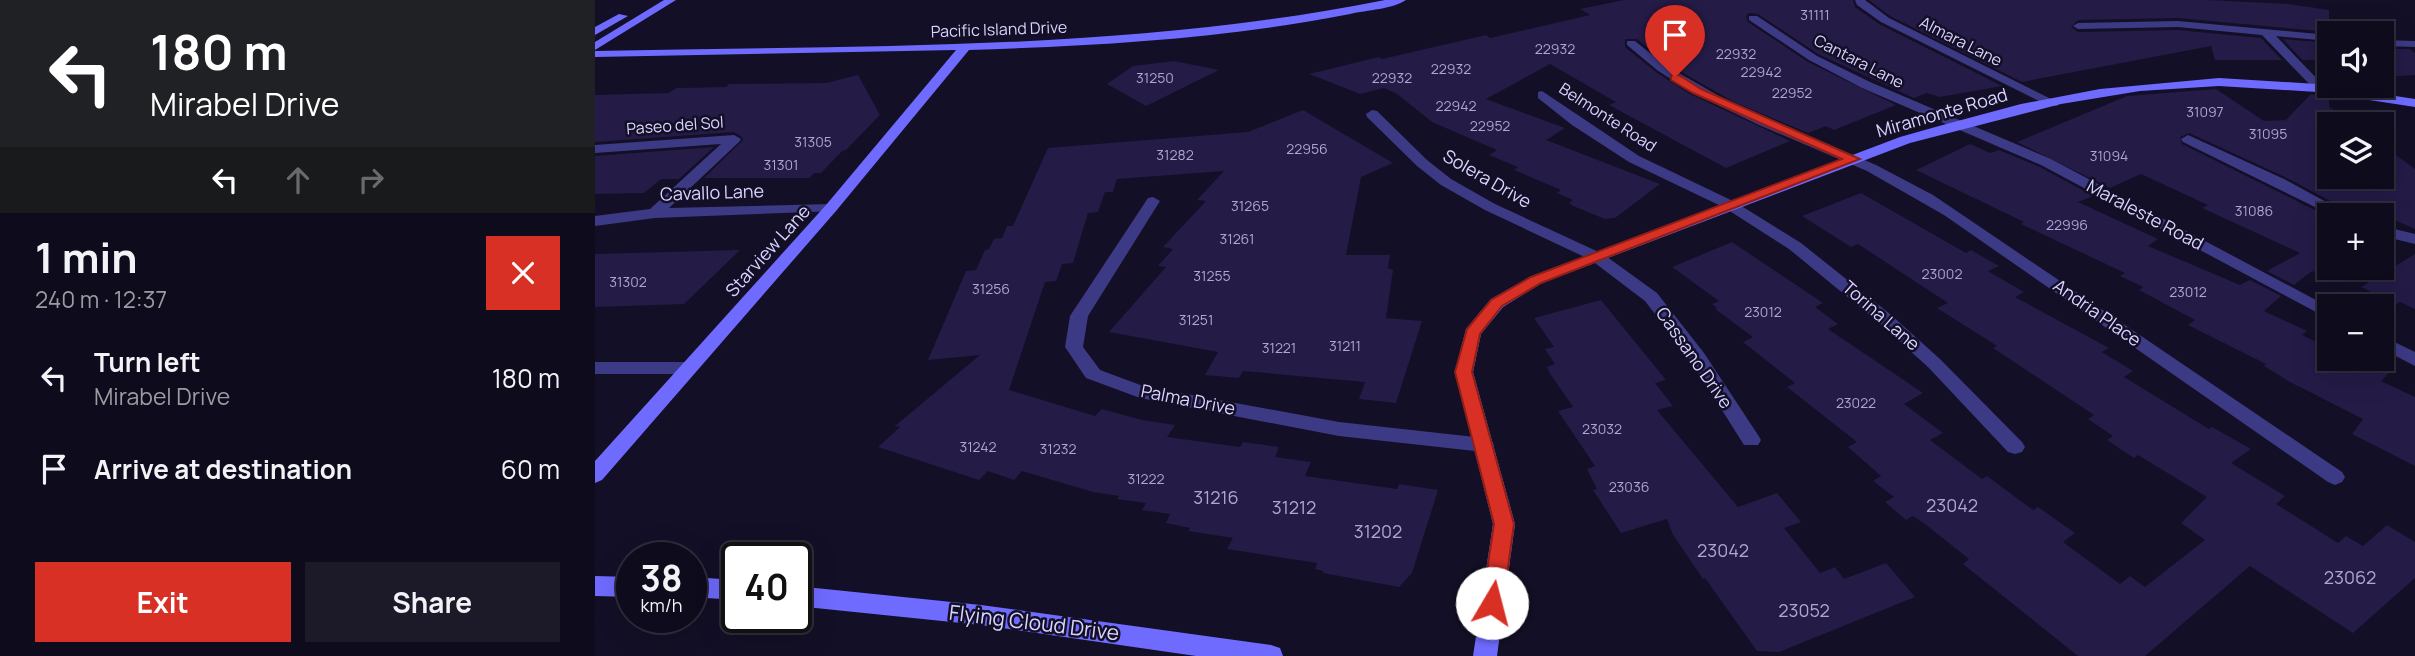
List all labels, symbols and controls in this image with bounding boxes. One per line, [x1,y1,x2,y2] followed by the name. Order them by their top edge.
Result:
[1645,5,1705,77] pin
[1800,5,1830,24] house number: 31111
[1916,11,2006,71] street label: Almara Lane
[930,16,1068,42] street label: Pacific Island Drive
[1656,16,1694,54] icon: arrive
[150,18,288,85] text: 180 m
[2317,21,2394,371] map controls
[2317,21,2394,98] button: sound
[35,28,126,119] icon: left
[1810,29,1908,93] street label: Cantara Lane
[1535,39,1575,58] house number: 22932
[1716,44,1756,63] house number: 22932
[1431,59,1471,78] house number: 22932
[1741,62,1781,81] house number: 22942
[1136,68,1174,87] house number: 31250
[1372,68,1412,87] house number: 22932
[1555,77,1661,157] street label: Belmonte Road
[150,82,339,126] text: Mirabel Drive
[1873,82,2010,142] street label: Miramonte Road
[1772,83,1812,102] house number: 22952
[1436,96,1476,115] house number: 22942
[2186,102,2224,121] house number: 31097
[626,111,724,139] street label: Paseo del Sol
[2317,112,2394,189] button: layers
[1470,116,1510,135] house number: 22952
[2249,124,2287,143] house number: 31095
[794,132,832,151] house number: 31305
[1286,139,1328,158] house number: 22956
[1439,143,1536,213] street label: Solera Drive
[1156,145,1194,164] house number: 31282
[2090,146,2128,165] house number: 31094
[764,155,798,174] house number: 31301
[206,161,244,199] icon: left
[279,161,317,199] icon: ahead
[352,161,390,199] icon: right
[2083,173,2208,255] street label: Maraleste Road
[660,178,764,206] street label: Cavallo Lane
[1231,196,1269,215] house number: 31265
[720,199,815,301] street label: Starview Lane
[2235,201,2273,220] house number: 31086
[2317,203,2394,280] button: +
[2046,215,2088,234] house number: 22996
[35,228,138,286] text: 1 min
[1219,229,1255,248] house number: 31261
[486,236,560,310] button: close
[1922,264,1962,283] house number: 23002
[1193,266,1231,285] house number: 31255
[609,272,647,291] house number: 31302
[2049,273,2146,351] street label: Andria Place
[1838,275,1925,356] street label: Torina Lane
[972,279,1010,298] house number: 31256
[2169,282,2207,301] house number: 23012
[35,283,167,315] text: 240 m · 12:37
[2317,294,2394,371] button: −
[1651,302,1739,413] street label: Cassano Drive
[1744,302,1782,321] house number: 23012
[1179,310,1213,329] house number: 31251
[1329,336,1361,355] house number: 31211
[1262,338,1296,357] house number: 31221
[94,344,201,380] text: Turn left
[35,359,73,397] icon: left
[492,360,560,396] text: 180 m
[1139,378,1237,420] street label: Palma Drive
[94,380,230,412] text: Mirabel Drive
[1836,393,1876,412] house number: 23022
[1582,419,1622,438] house number: 23032
[959,437,997,456] house number: 31242
[1040,439,1076,458] house number: 31232
[35,450,73,488] icon: arrive
[94,451,352,487] text: Arrive at destination
[501,451,560,487] text: 60 m
[1127,469,1165,488] house number: 31222
[1609,477,1649,496] house number: 23036
[1193,485,1239,509] house number: 31216
[1926,493,1978,517] house number: 23042
[1272,495,1316,519] house number: 31212
[1354,519,1402,543] house number: 31202
[1697,538,1749,562] house number: 23042
[721,542,812,633] speed limit sign: 40
[641,554,682,602] text: 38
[35,562,291,642] button: Exit
[305,562,560,642] button: Share
[2324,565,2376,589] house number: 23062
[1455,566,1529,640] position arrow
[641,593,682,617] text: km/h
[947,598,1121,646] street label: Flying Cloud Drive
[1778,598,1830,622] house number: 23052

